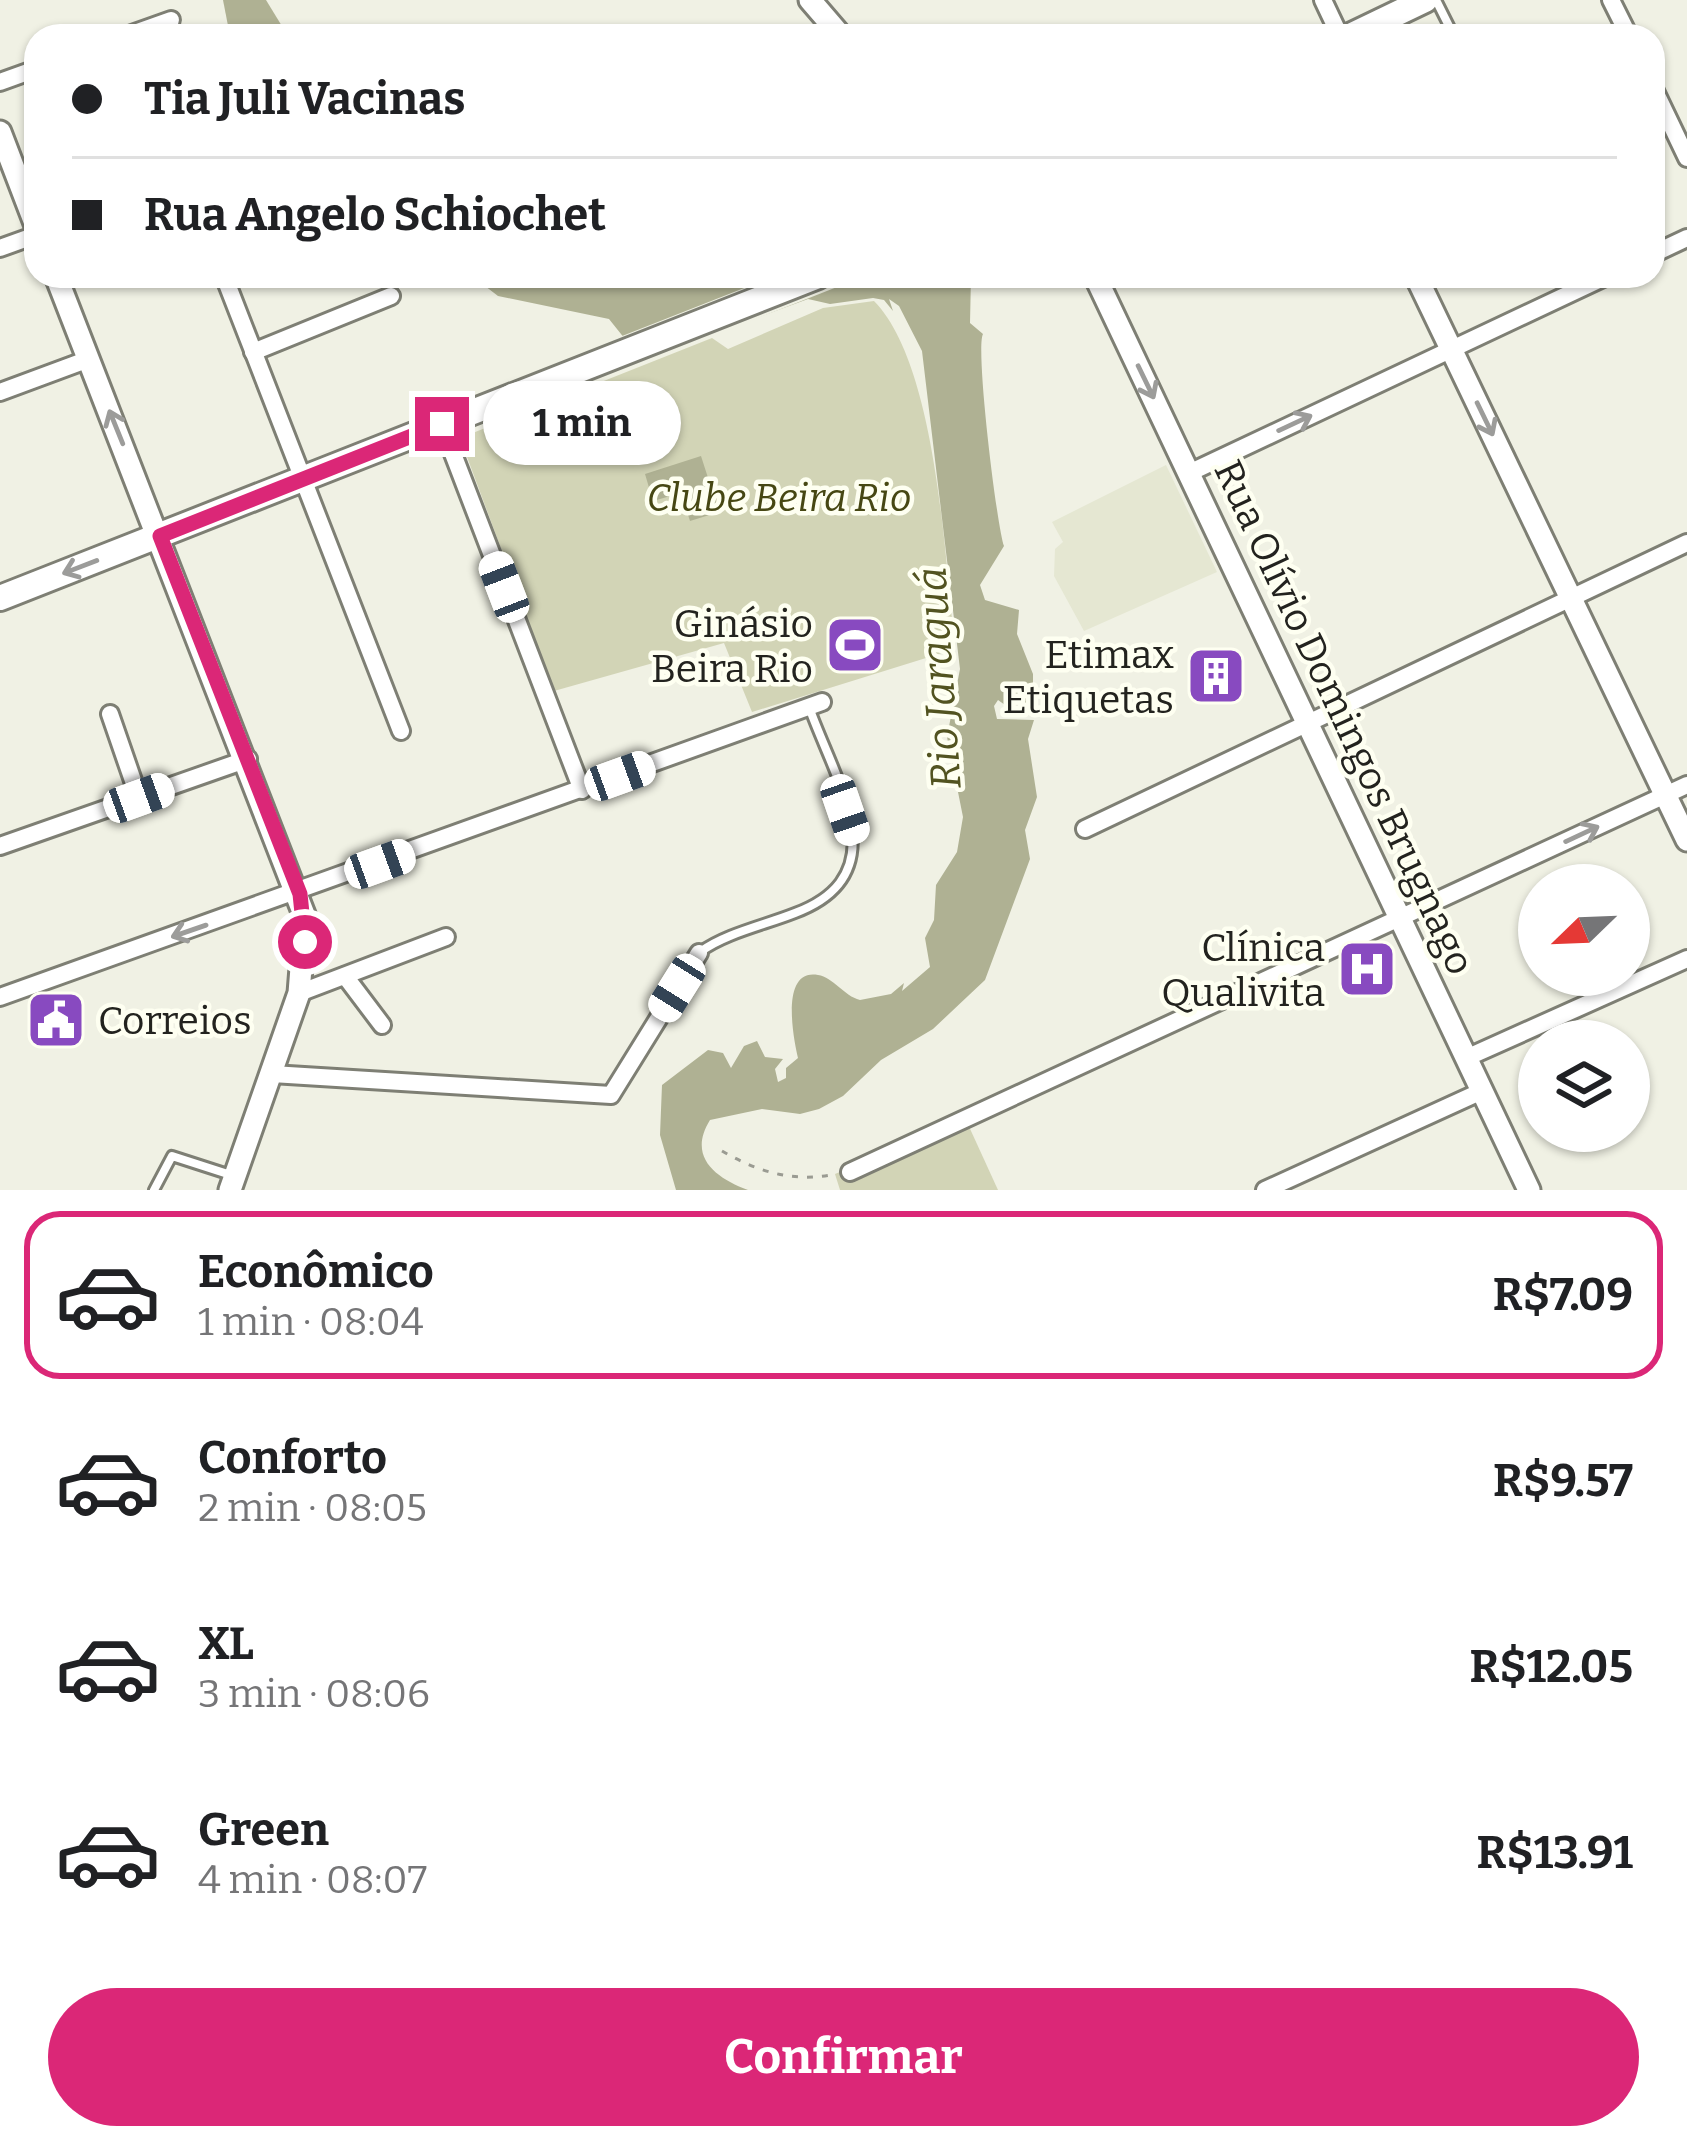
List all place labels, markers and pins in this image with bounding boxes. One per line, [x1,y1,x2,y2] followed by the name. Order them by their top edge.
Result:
[651,601,813,692] place label: Ginásio Beira Rio
[824,614,886,676] sports icon: Ginásio Beira Rio
[1003,632,1174,723] place label: Etimax Etiquetas
[1185,645,1247,707] building icon: Etimax Etiquetas
[1161,925,1325,1016] place label: Clínica Qualivita
[1336,938,1398,1000] hospital icon: Clínica Qualivita
[25,989,87,1051] public building icon: Correios
[98,998,252,1044] place label: Correios

